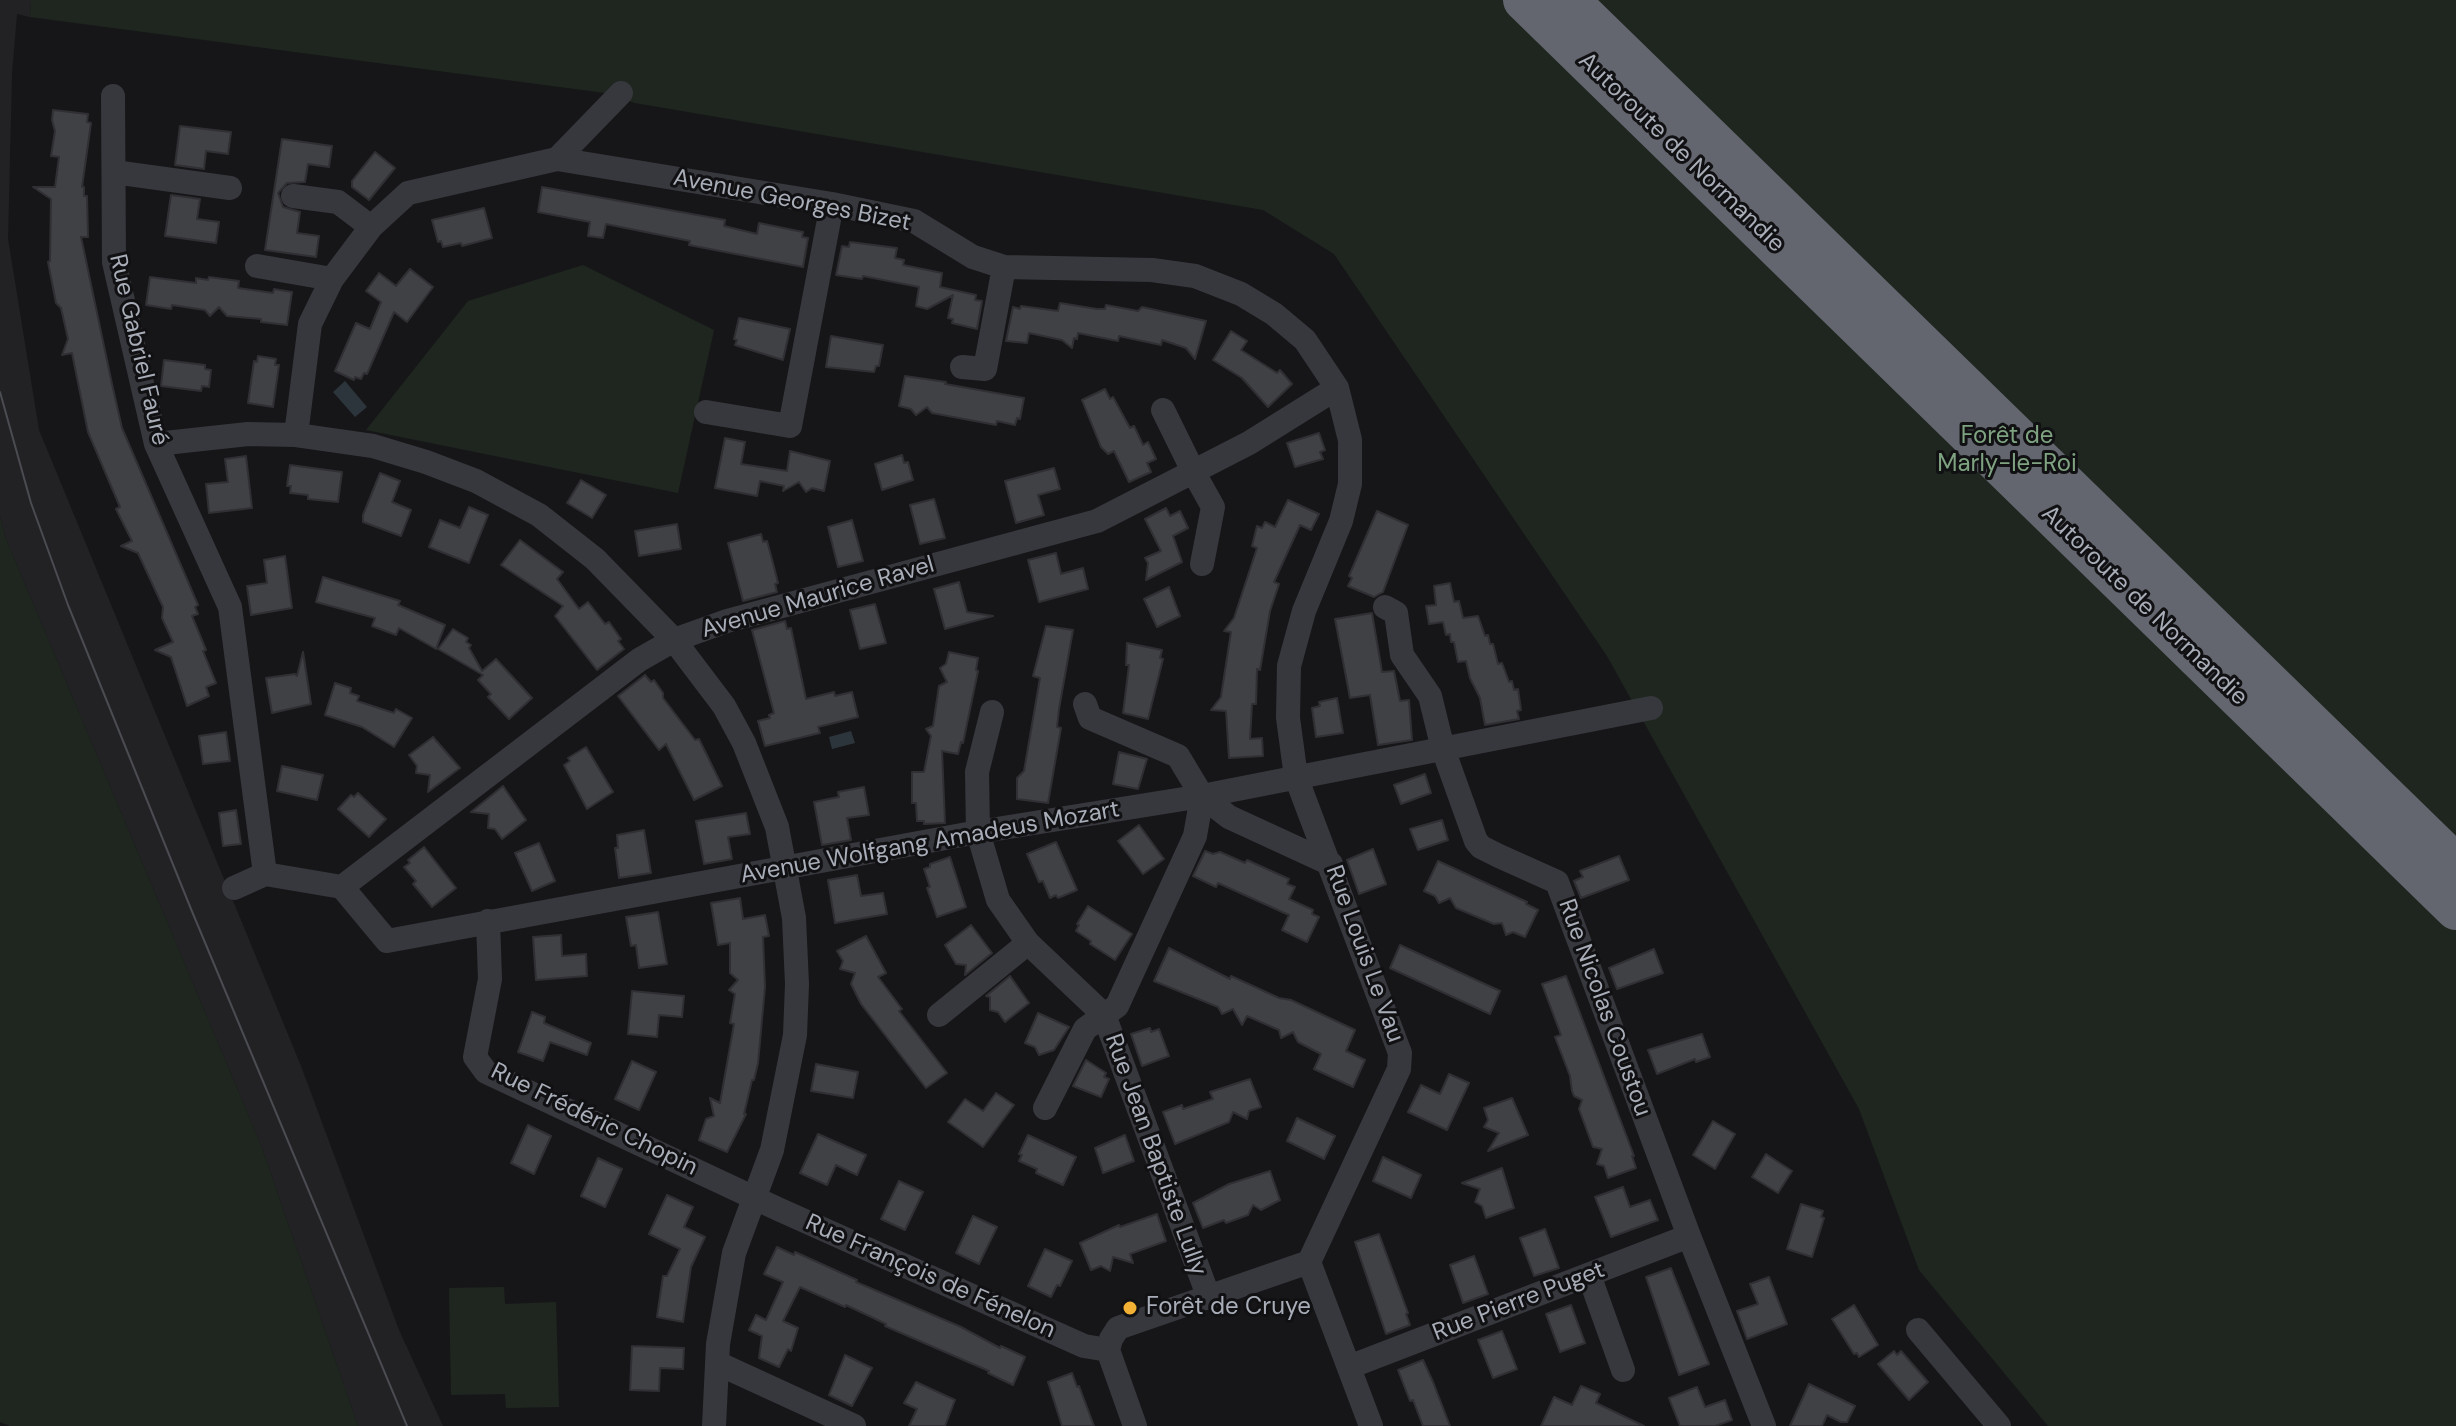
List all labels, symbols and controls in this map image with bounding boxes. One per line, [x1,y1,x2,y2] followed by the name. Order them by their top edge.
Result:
[1572,47,1790,259] street label: Autoroute de Normandie
[671,164,913,238] street label: Avenue Georges Bizet
[102,252,174,448] street label: Rue Gabriel Fauré
[1937,423,2077,479] park label: Forêt de Marly-le-Roi
[2035,500,2253,712] street label: Autoroute de Normandie
[698,551,938,645] street label: Avenue Maurice Ravel
[738,795,1122,891] street label: Avenue Wolfgang Amadeus Mozart
[1319,862,1409,1046] street label: Rue Louis Le Vau
[1551,896,1657,1120] street label: Rue Nicolas Coustou
[1098,1030,1212,1280] street label: Rue Jean Baptiste Lully
[486,1057,702,1183] street label: Rue Frédéric Chopin
[801,1209,1059,1345] street label: Rue François de Fénelon
[1429,1256,1609,1348] street label: Rue Pierre Puget
[1146,1294,1311,1322] place label: Forêt de Cruye
[1121,1299,1139,1317] marker: Forêt de Cruye

